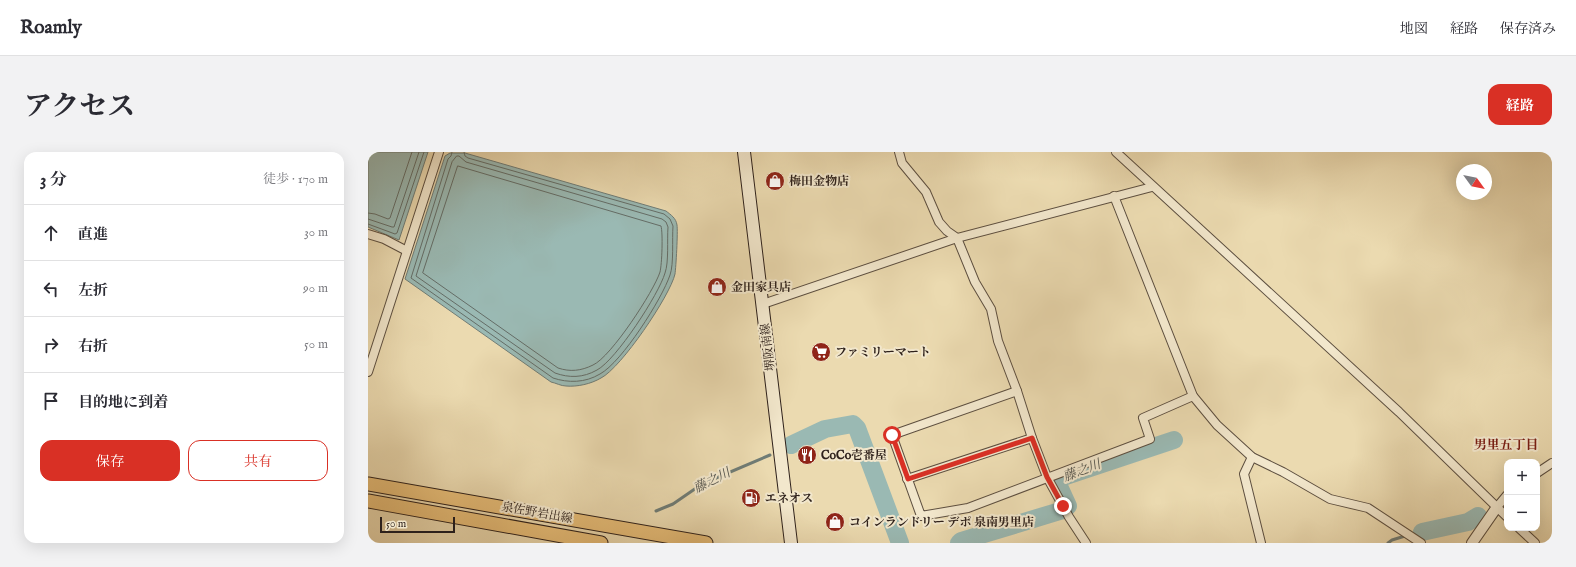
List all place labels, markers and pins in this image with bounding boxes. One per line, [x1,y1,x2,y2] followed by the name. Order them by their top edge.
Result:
[764,170,786,192] shop icon: 梅田金物店
[789,174,849,189] place label: 梅田金物店
[706,276,728,298] shop icon: 金田家具店
[731,280,791,295] place label: 金田家具店
[810,341,832,363] supermarket icon: ファミリーマート
[835,345,931,360] place label: ファミリーマート
[796,444,818,466] restaurant icon: CoCo壱番屋
[821,448,887,463] place label: CoCo壱番屋
[740,487,762,509] fuel station icon: エネオス
[765,491,813,506] place label: エネオス
[824,511,846,533] shop icon: コインランドリー デポ 泉南男里店
[849,515,1034,530] place label: コインランドリー デポ 泉南男里店

